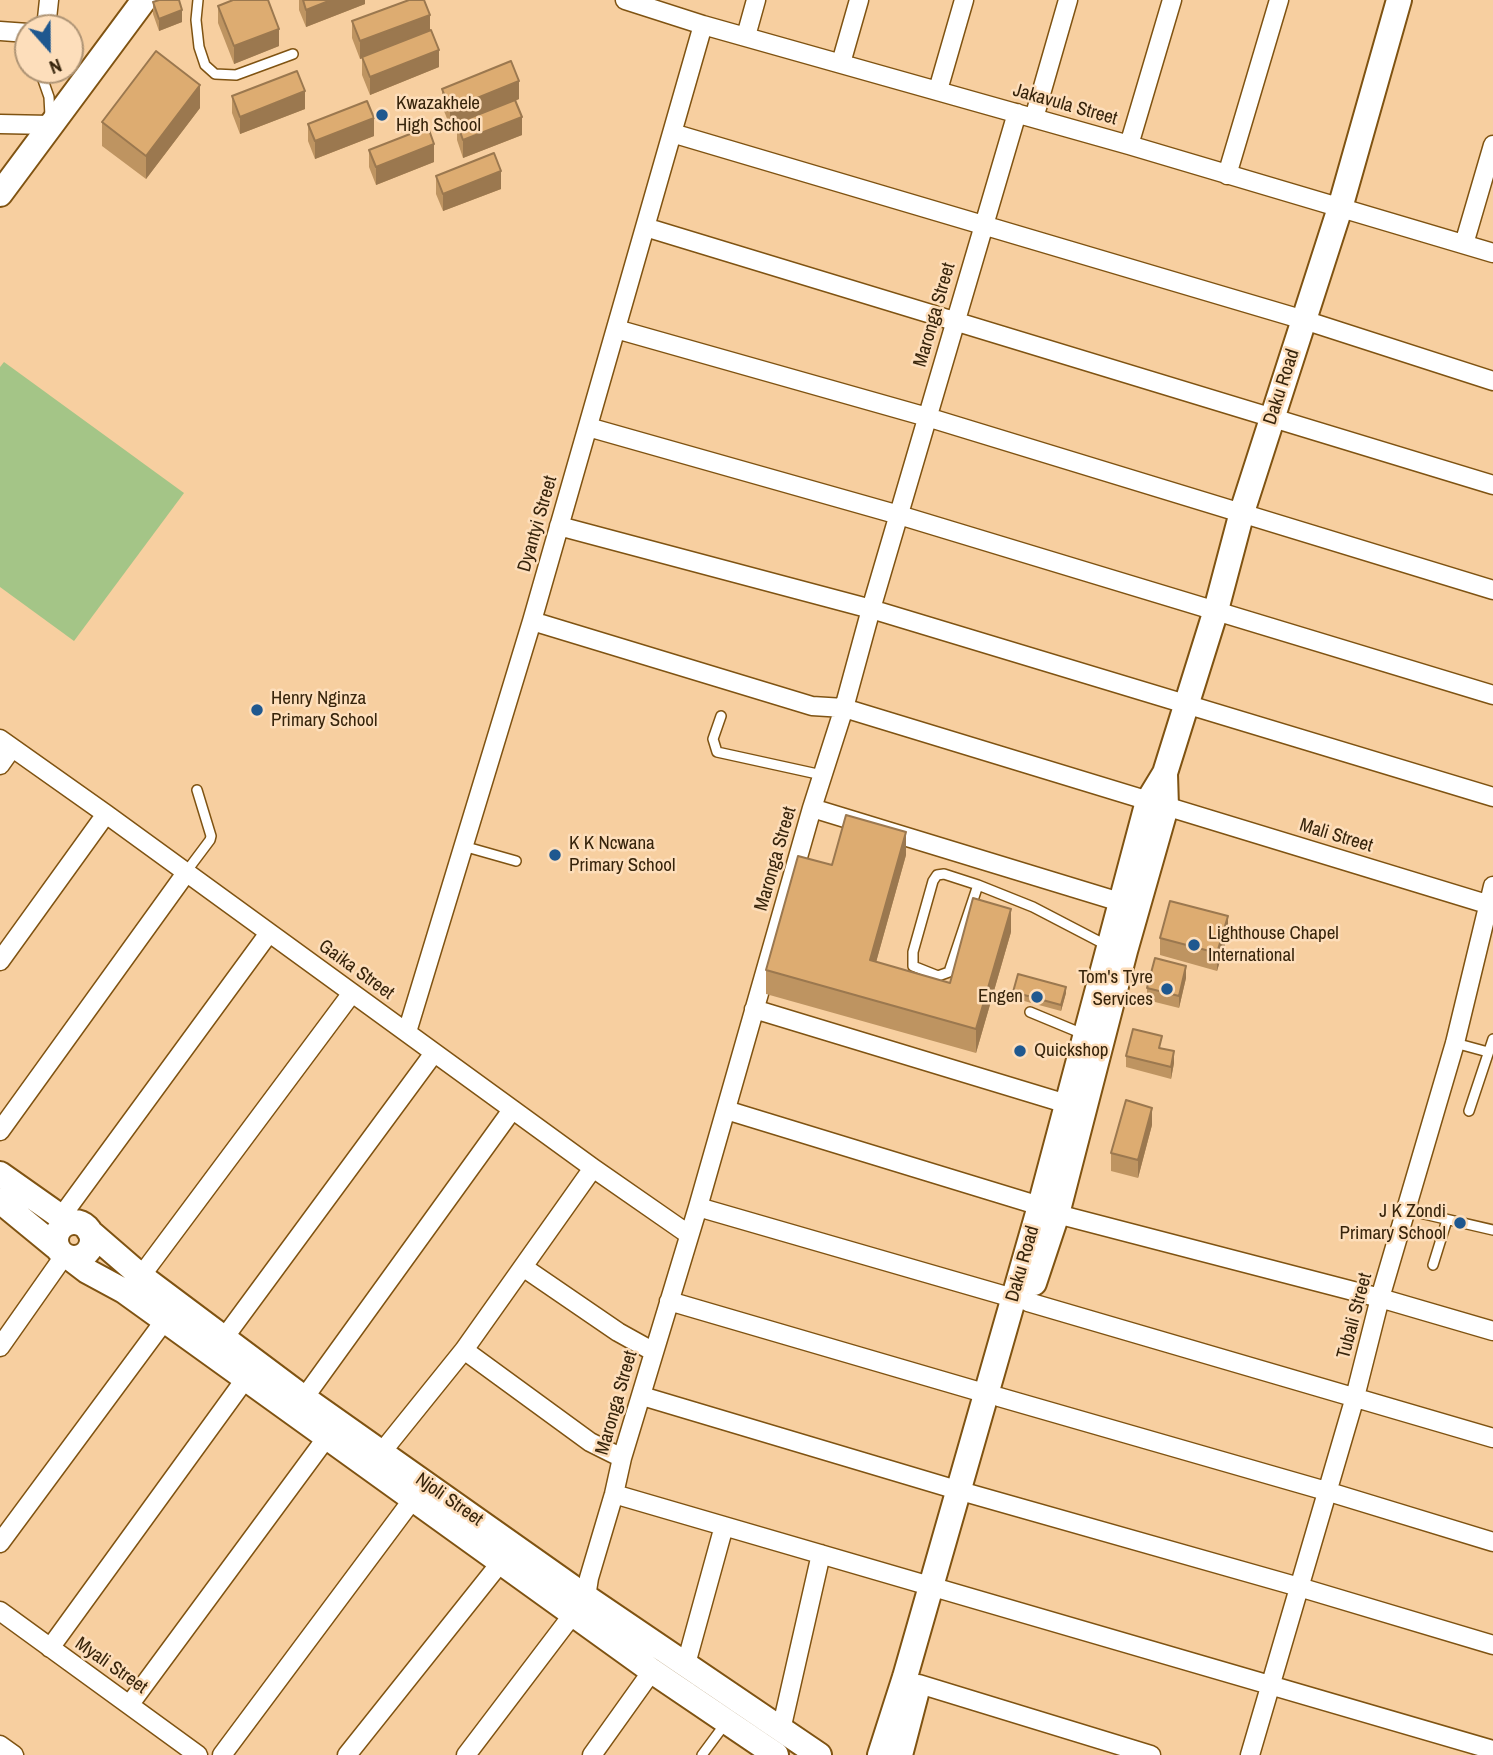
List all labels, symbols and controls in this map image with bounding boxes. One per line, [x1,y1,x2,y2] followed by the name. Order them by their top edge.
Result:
[14,14,84,84] north arrow
[46,53,66,81] text: N
[1010,79,1120,131] street label: Jakavula Street
[396,93,481,137] place label: Kwazakhele High School
[374,107,390,123] marker: Kwazakhele High School
[909,260,961,370] street label: Maronga Street
[1259,346,1305,428] street label: Daku Road
[513,473,563,575] street label: Dyantyi Street
[271,688,377,732] place label: Henry Nginza Primary School
[249,702,265,718] marker: Henry Nginza Primary School
[750,804,802,914] street label: Maronga Street
[1297,814,1375,858] street label: Mali Street
[569,833,675,877] place label: K K Ncwana Primary School
[547,847,563,863] marker: K K Ncwana Primary School
[1208,923,1339,967] place label: Lighthouse Chapel International
[314,935,398,1005] street label: Gaika Street
[1186,937,1202,953] marker: Lighthouse Chapel International
[1078,967,1153,1011] place label: Tom's Tyre Services
[1159,981,1175,997] marker: Tom's Tyre Services
[978,986,1023,1008] place label: Engen
[1029,989,1045,1005] marker: Engen
[1034,1040,1108,1062] place label: Quickshop
[1012,1043,1028,1059] marker: Quickshop
[1340,1201,1446,1245] place label: J K Zondi Primary School
[1452,1215,1468,1231] marker: J K Zondi Primary School
[1001,1223,1045,1305] street label: Daku Road
[1333,1271,1377,1361] street label: Tubali Street
[591,1348,643,1458] street label: Maronga Street
[411,1469,487,1531] street label: Njoli Street
[70,1633,152,1699] street label: Myali Street

